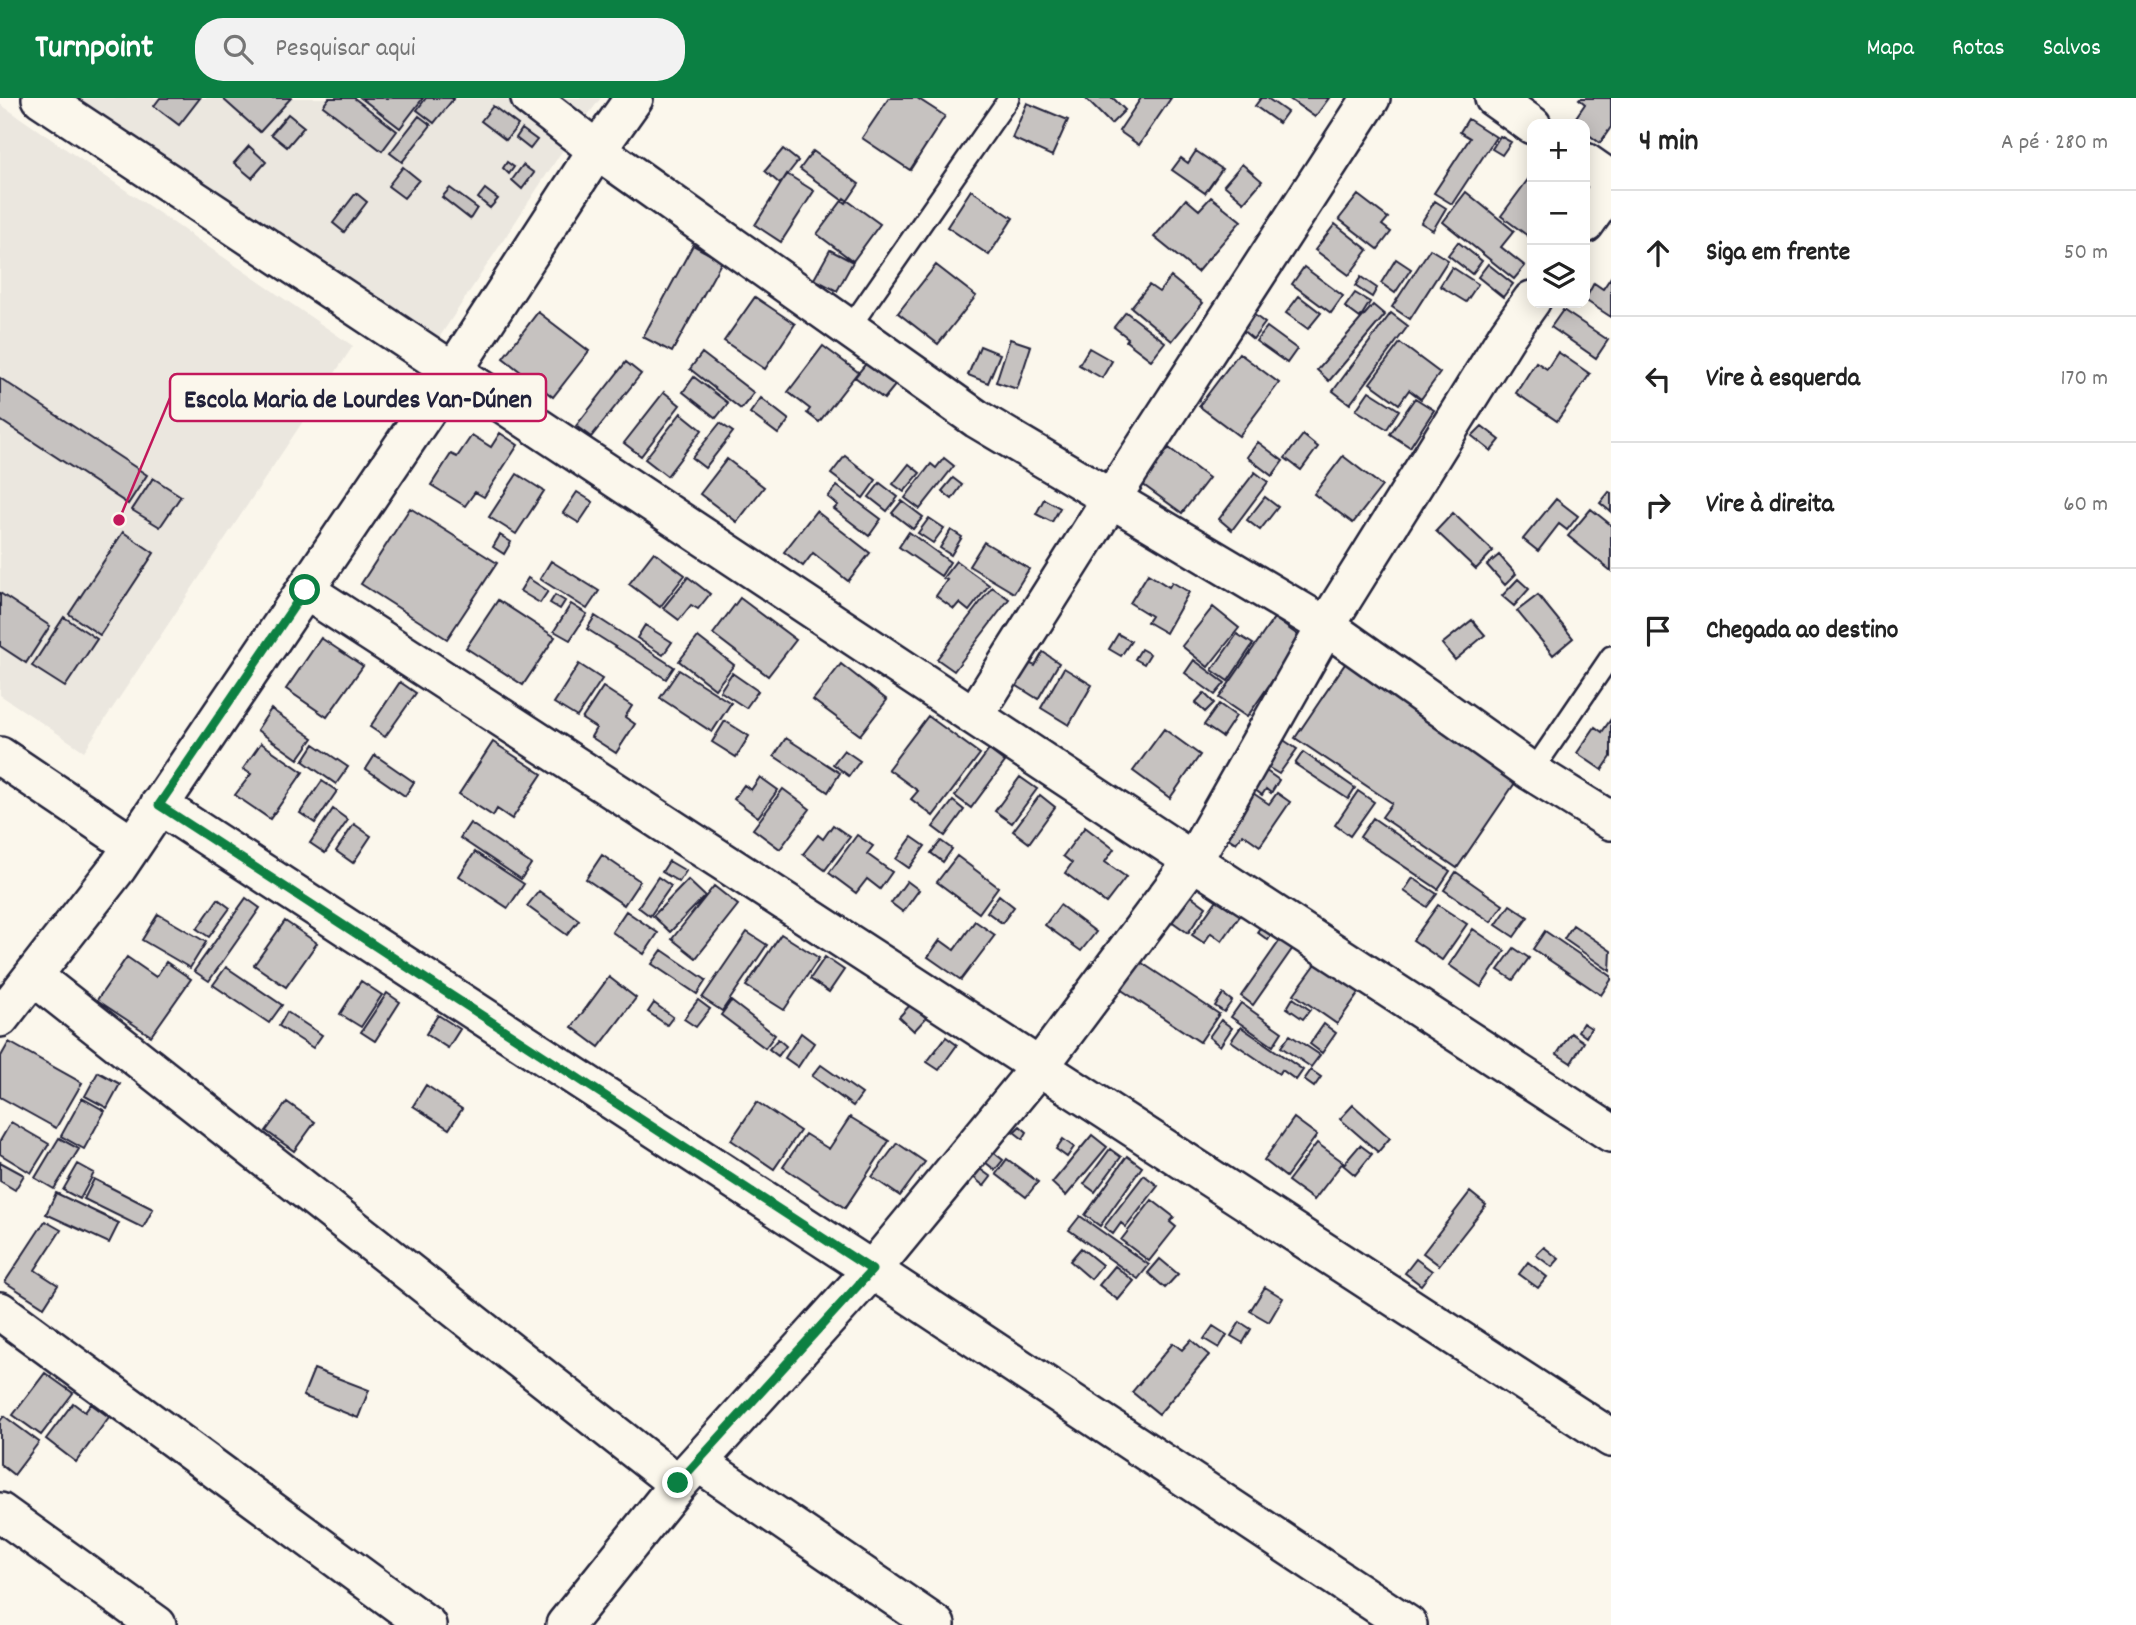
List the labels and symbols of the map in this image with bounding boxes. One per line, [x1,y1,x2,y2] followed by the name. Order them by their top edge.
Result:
[170,374,546,421] callout: Escola Maria de Lourdes Van-Dúnen
[184,383,532,420] text: Escola Maria de Lourdes Van-Dúnen
[289,574,320,605] route start
[662,1467,693,1498] route end

